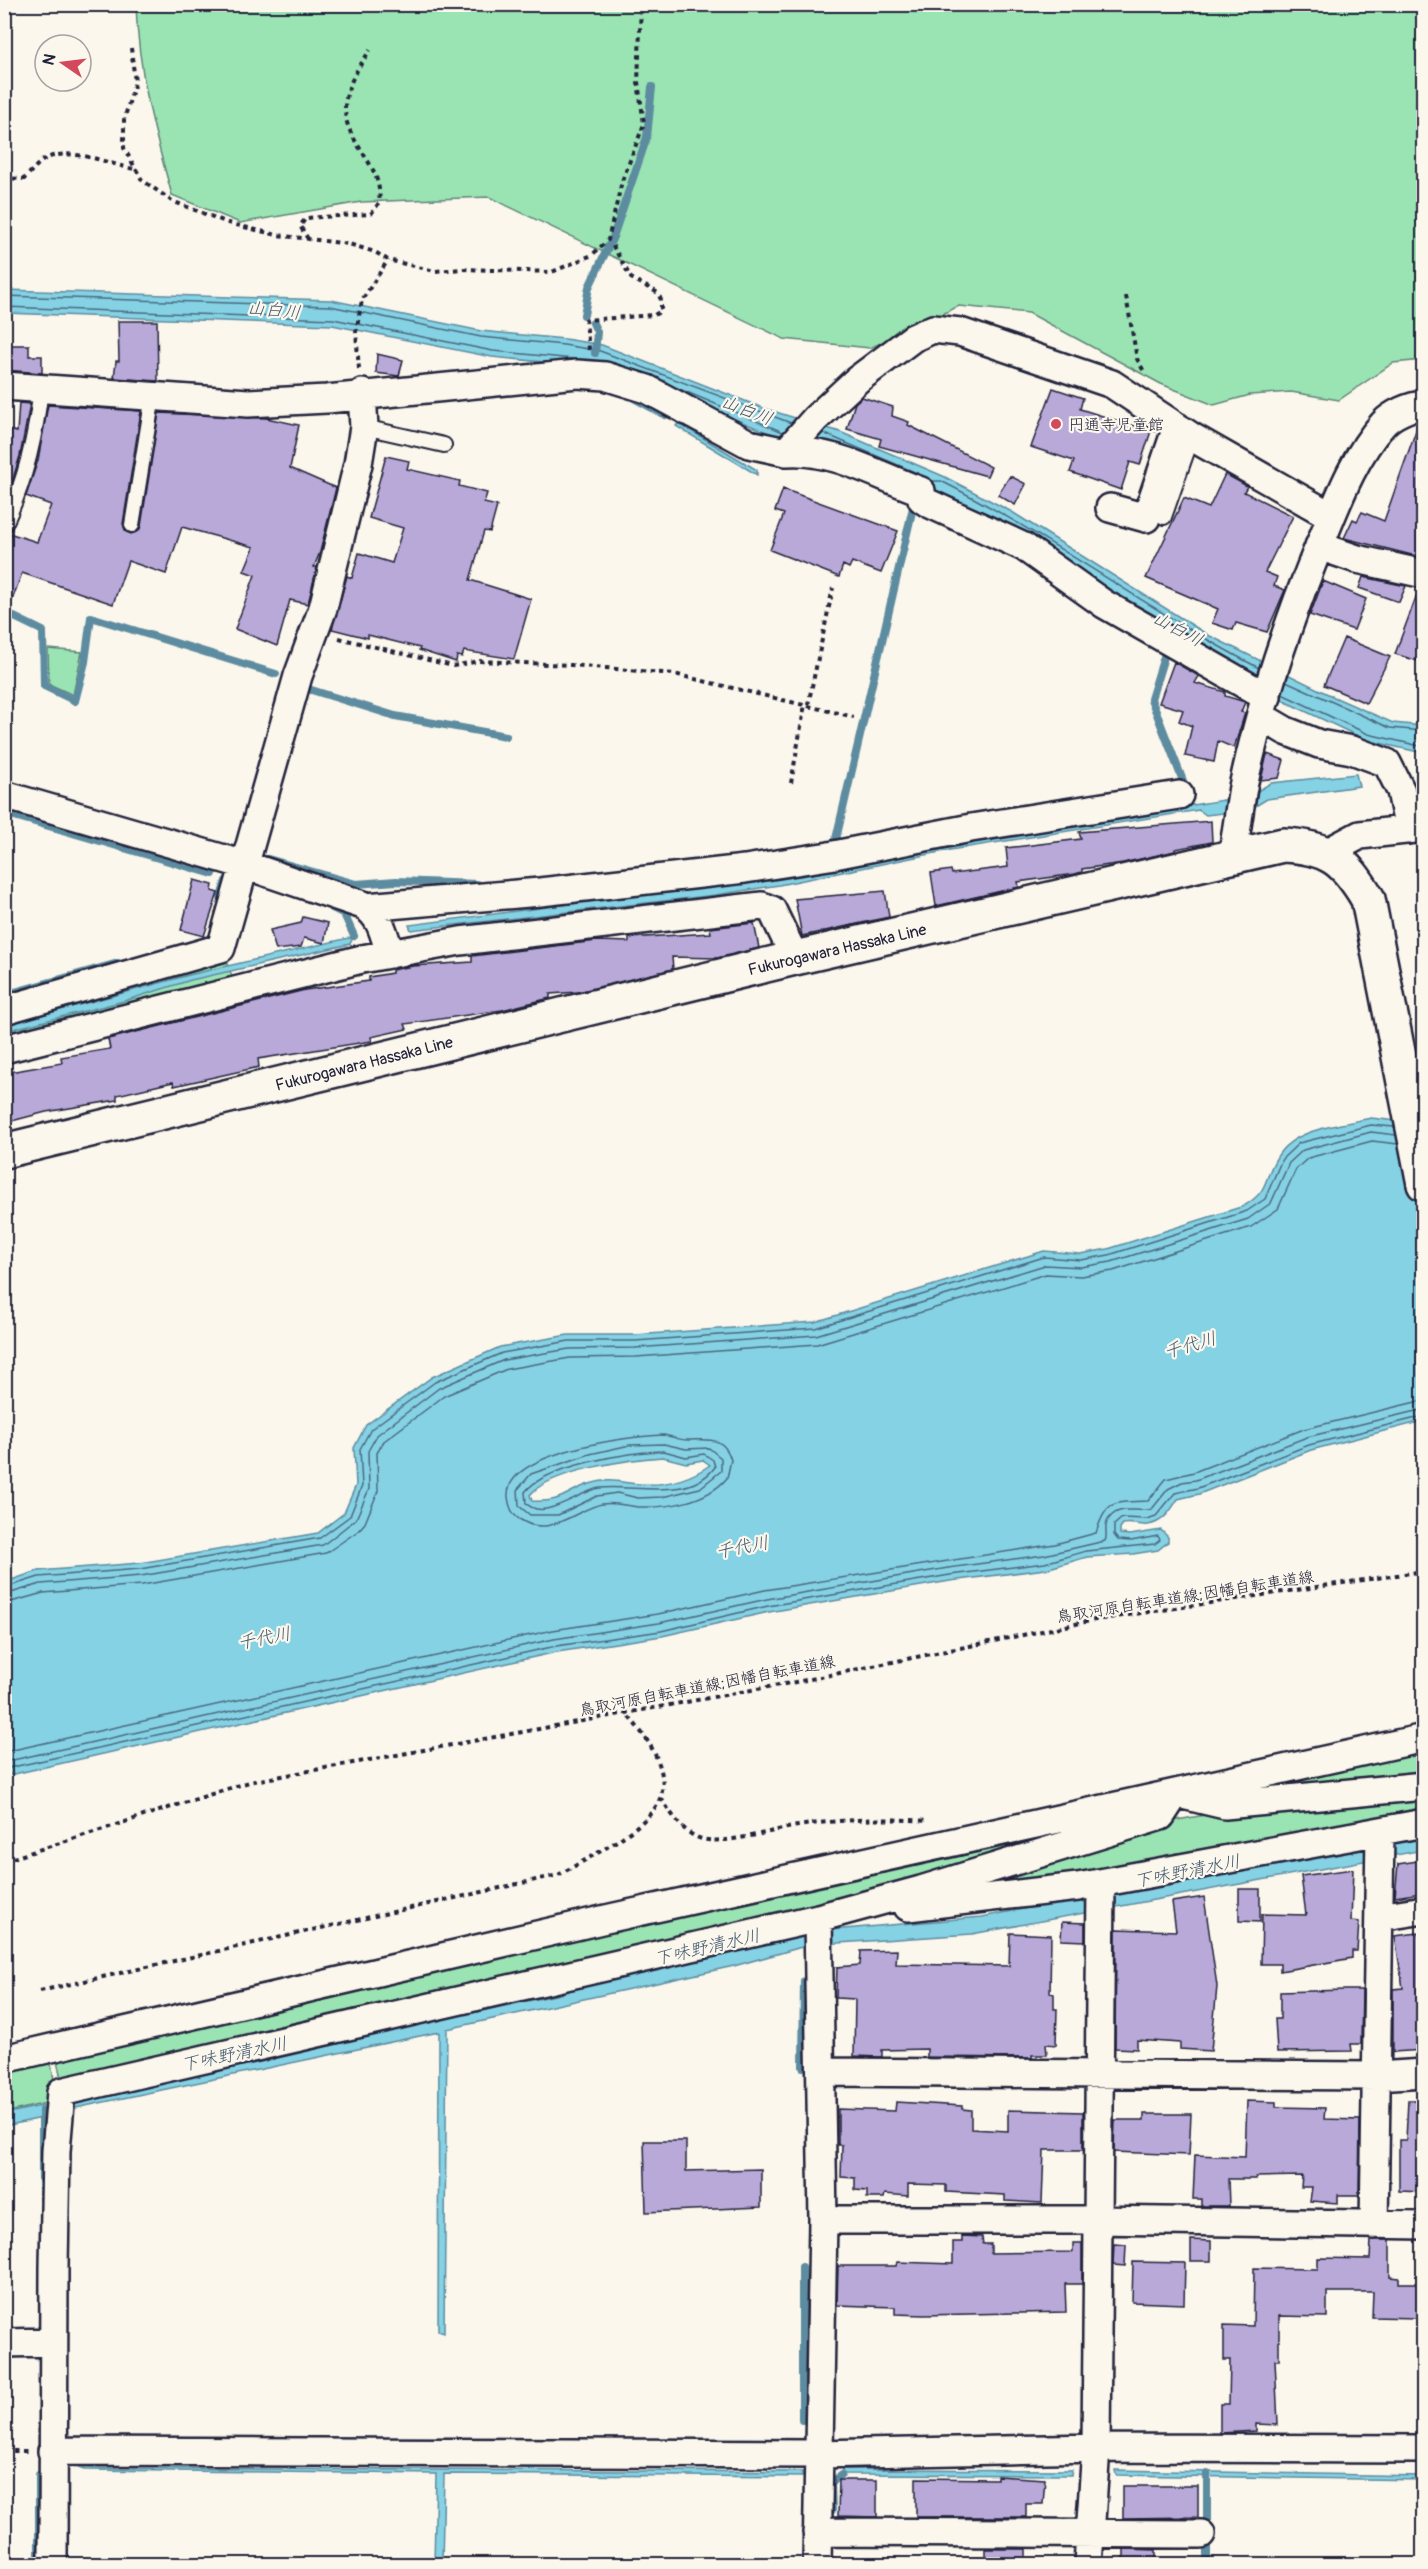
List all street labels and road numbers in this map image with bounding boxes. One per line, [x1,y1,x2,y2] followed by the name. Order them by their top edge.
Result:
[746,920,928,980] street label: Fukurogawara Hassaka Line
[273,1032,455,1096] street label: Fukurogawara Hassaka Line
[1055,1567,1315,1627] street label: 鳥取河原自転車道線;因幡自転車道線
[577,1651,837,1721] street label: 鳥取河原自転車道線;因幡自転車道線

